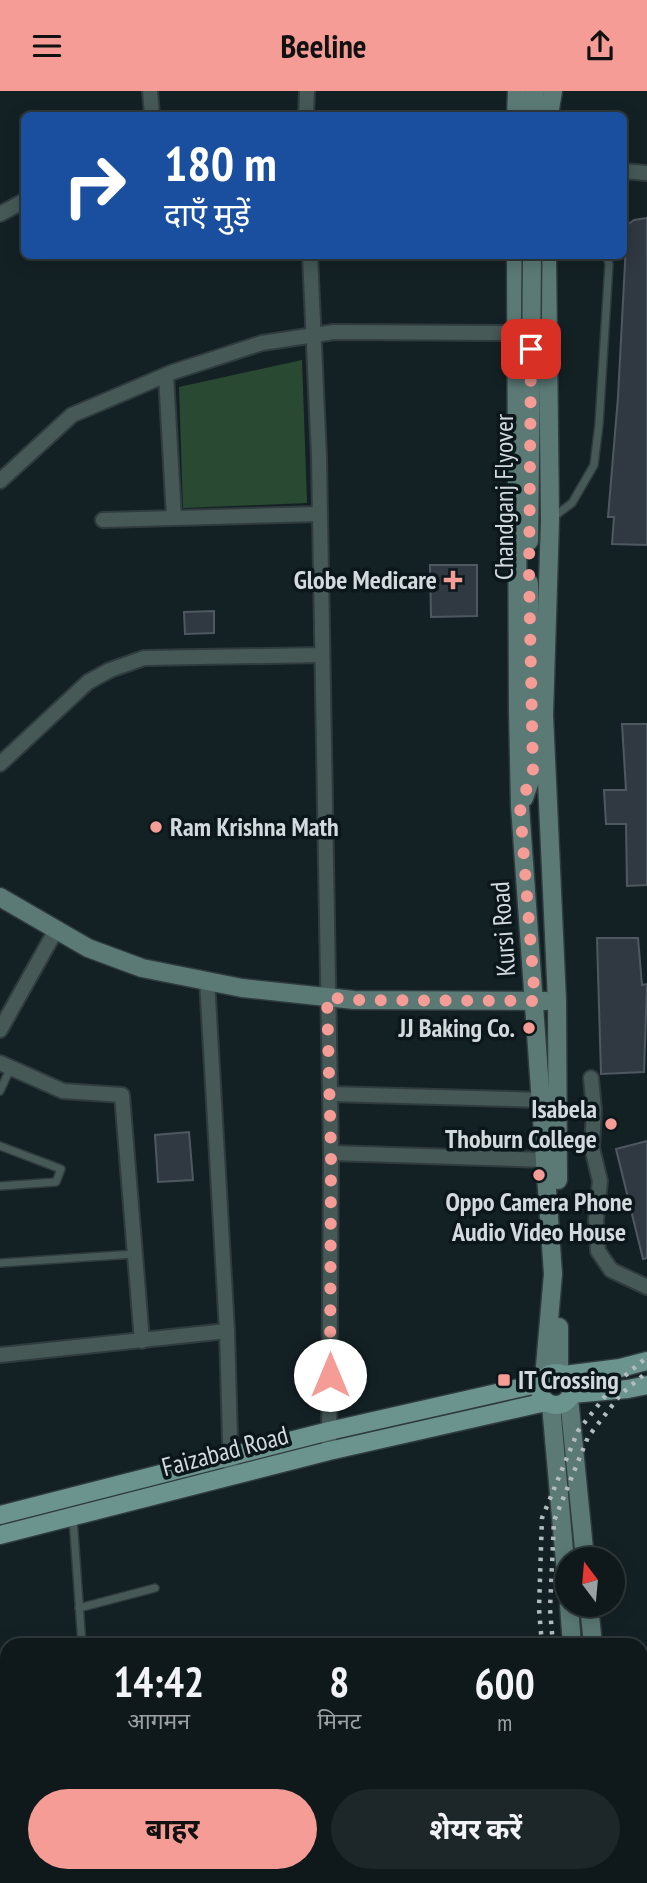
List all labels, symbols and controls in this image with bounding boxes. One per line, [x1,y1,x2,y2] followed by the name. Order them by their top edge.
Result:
[280,25,367,67] text: Beeline
[28,27,66,65] icon: menu
[581,27,619,65] icon: share
[164,131,277,195] text: 180 m
[49,140,140,231] icon: right
[164,193,250,235] text: दाएँ मुड़ें
[501,319,561,379] pin
[512,330,550,368] icon: arrive
[487,414,520,580] street label: Chandganj Flyover
[294,563,437,596] place label: Globe Medicare
[443,570,463,590] marker: Globe Medicare
[170,810,339,843] place label: Ram Krishna Math
[148,819,164,835] marker: Ram Krishna Math
[483,881,522,978] street label: Kursi Road
[397,1011,515,1044] place label: JJ Baking Co.
[521,1020,537,1036] marker: JJ Baking Co.
[445,1092,597,1155] place label: Isabela Thoburn College
[603,1116,619,1132] marker: Isabela Thoburn College
[531,1167,547,1183] marker: Oppo Camera Phone Audio Video House
[445,1185,633,1248] place label: Oppo Camera Phone Audio Video House
[293,1338,367,1412] position arrow
[518,1363,619,1396] place label: IT Crossing
[496,1372,512,1388] marker: IT Crossing
[158,1418,292,1483] street label: Faizabad Road
[555,1547,625,1617] north arrow
[555,1547,625,1617] map controls
[113,1654,204,1709] text: 14:42
[329,1654,349,1709] text: 8
[475,1656,535,1711] text: 600
[127,1706,190,1735] text: आगमन
[317,1706,361,1735] text: मिनट
[497,1708,512,1737] text: m
[28,1789,317,1869] button: बाहर
[331,1789,620,1869] button: शेयर करें

